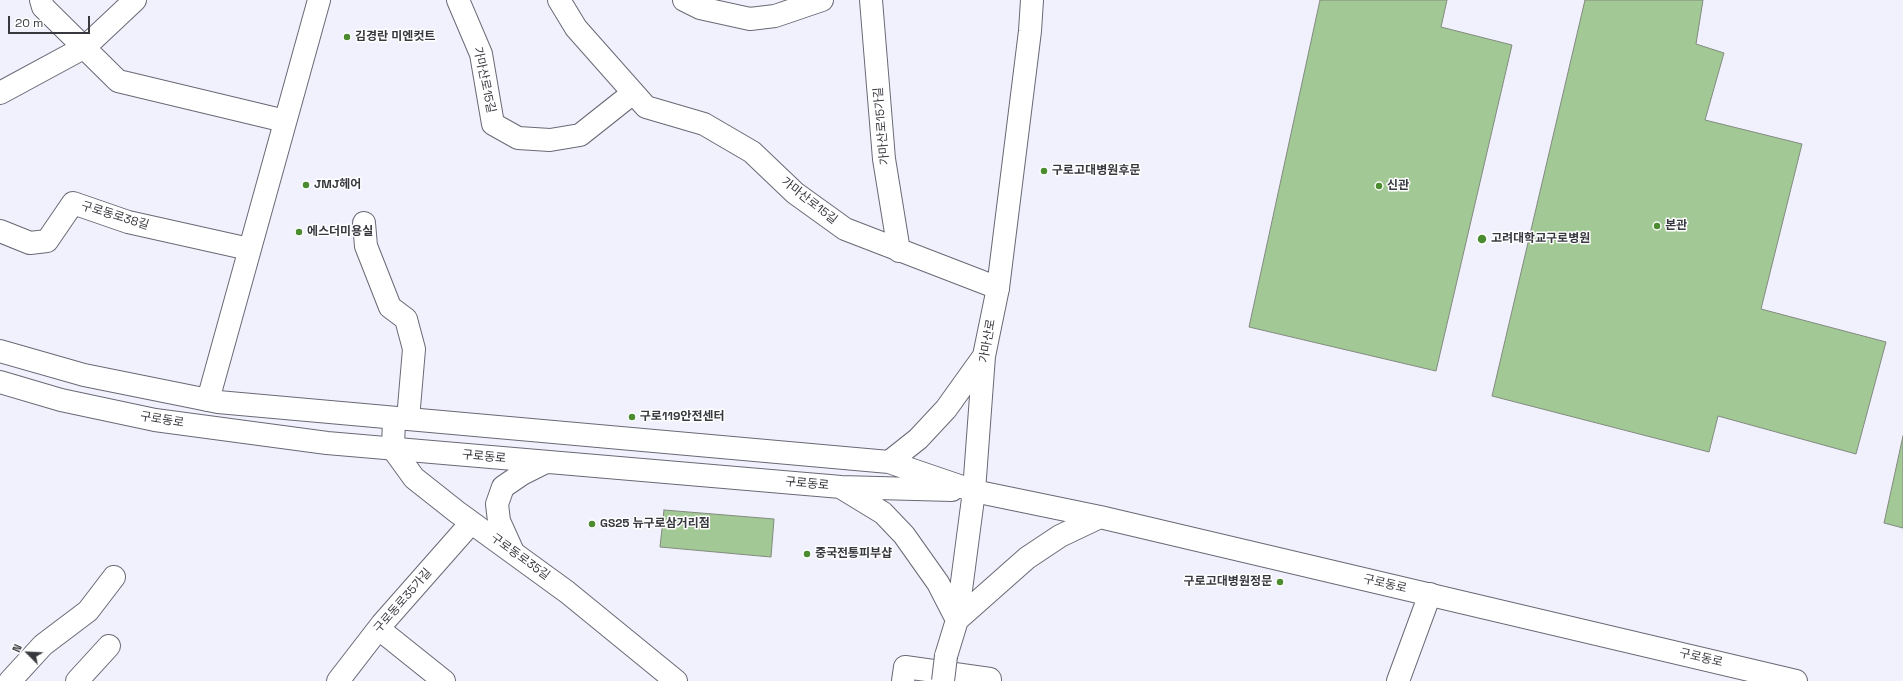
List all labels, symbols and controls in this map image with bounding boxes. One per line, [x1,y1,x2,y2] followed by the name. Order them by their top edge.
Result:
[10,8,92,34] scale bar
[15,15,43,31] text: 20 m
[355,30,435,44] place label: 김경란 미엔컷트
[342,32,352,42] marker: 김경란 미엔컷트
[470,46,498,114] street label: 가마산로15길
[871,86,893,166] street label: 가마산로15가길
[1052,164,1140,178] place label: 구로고대병원후문
[1039,166,1049,176] marker: 구로고대병원후문
[778,175,840,227] street label: 가마산로15길
[314,178,361,192] place label: JMJ헤어
[1387,179,1409,193] place label: 신관
[301,180,311,190] marker: JMJ헤어
[1374,181,1384,191] marker: 신관
[79,199,151,233] street label: 구로동로38길
[1665,219,1687,233] place label: 본관
[1652,221,1662,231] marker: 본관
[307,225,373,239] place label: 에스더미용실
[294,227,304,237] marker: 에스더미용실
[1491,232,1590,246] place label: 고려대학교구로병원
[1476,233,1488,245] marker: 고려대학교구로병원
[977,318,999,364] street label: 가마산로
[139,409,185,431] street label: 구로동로
[640,410,725,424] place label: 구로119안전센터
[627,412,637,422] marker: 구로119안전센터
[461,448,507,466] street label: 구로동로
[784,475,830,493] street label: 구로동로
[600,517,710,531] place label: GS25 뉴구로삼거리점
[587,519,597,529] marker: GS25 뉴구로삼거리점
[488,531,552,583] street label: 구로동로35길
[815,547,892,561] place label: 중국전통피부샵
[802,549,812,559] marker: 중국전통피부샵
[371,566,435,636] street label: 구로동로35가길
[1362,572,1408,596] street label: 구로동로
[1184,575,1272,589] place label: 구로고대병원정문
[1275,577,1285,587] marker: 구로고대병원정문
[8,633,48,673] north arrow
[9,642,25,654] text: N
[1678,646,1724,670] street label: 구로동로

